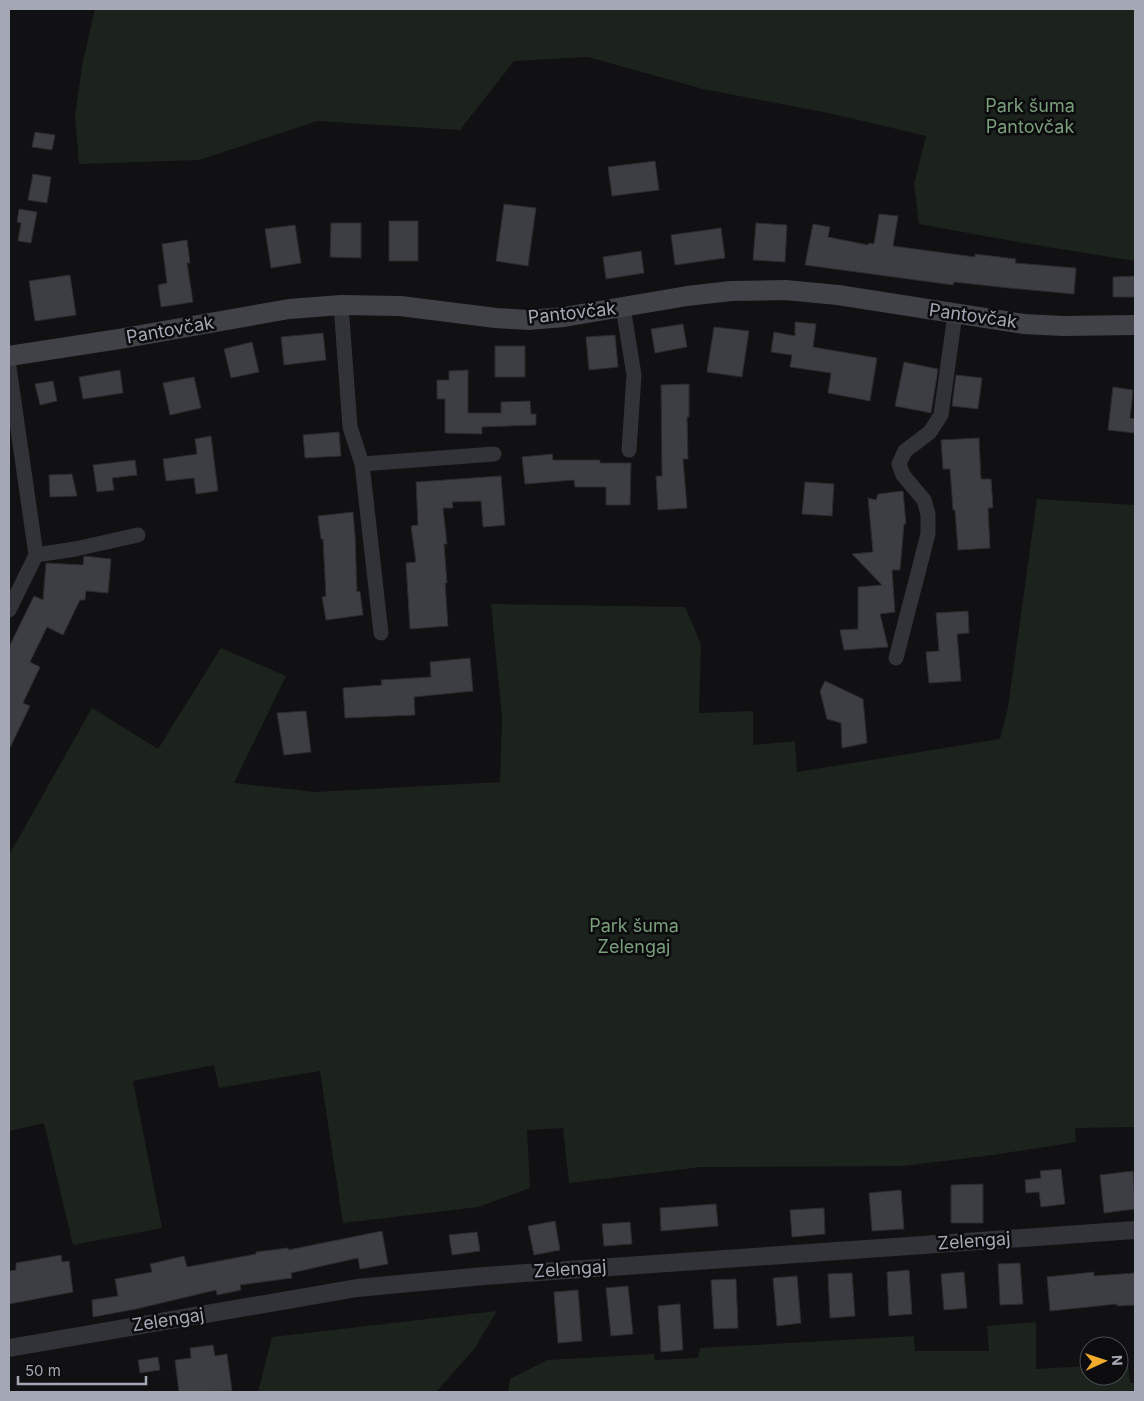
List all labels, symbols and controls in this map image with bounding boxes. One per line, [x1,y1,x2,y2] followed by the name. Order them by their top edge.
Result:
[985,95,1075,137] park label: Park šuma Pantovčak
[527,297,617,328] street label: Pantovčak
[928,299,1019,332] street label: Pantovčak
[124,311,215,348] street label: Pantovčak
[589,915,679,957] park label: Park šuma Zelengaj
[937,1227,1011,1254] street label: Zelengaj
[533,1255,607,1282] street label: Zelengaj
[130,1303,206,1336] street label: Zelengaj
[1079,1336,1129,1386] north arrow
[18,1354,145,1386] scale bar
[1109,1355,1126,1366] text: N
[25,1361,61,1380] text: 50 m

